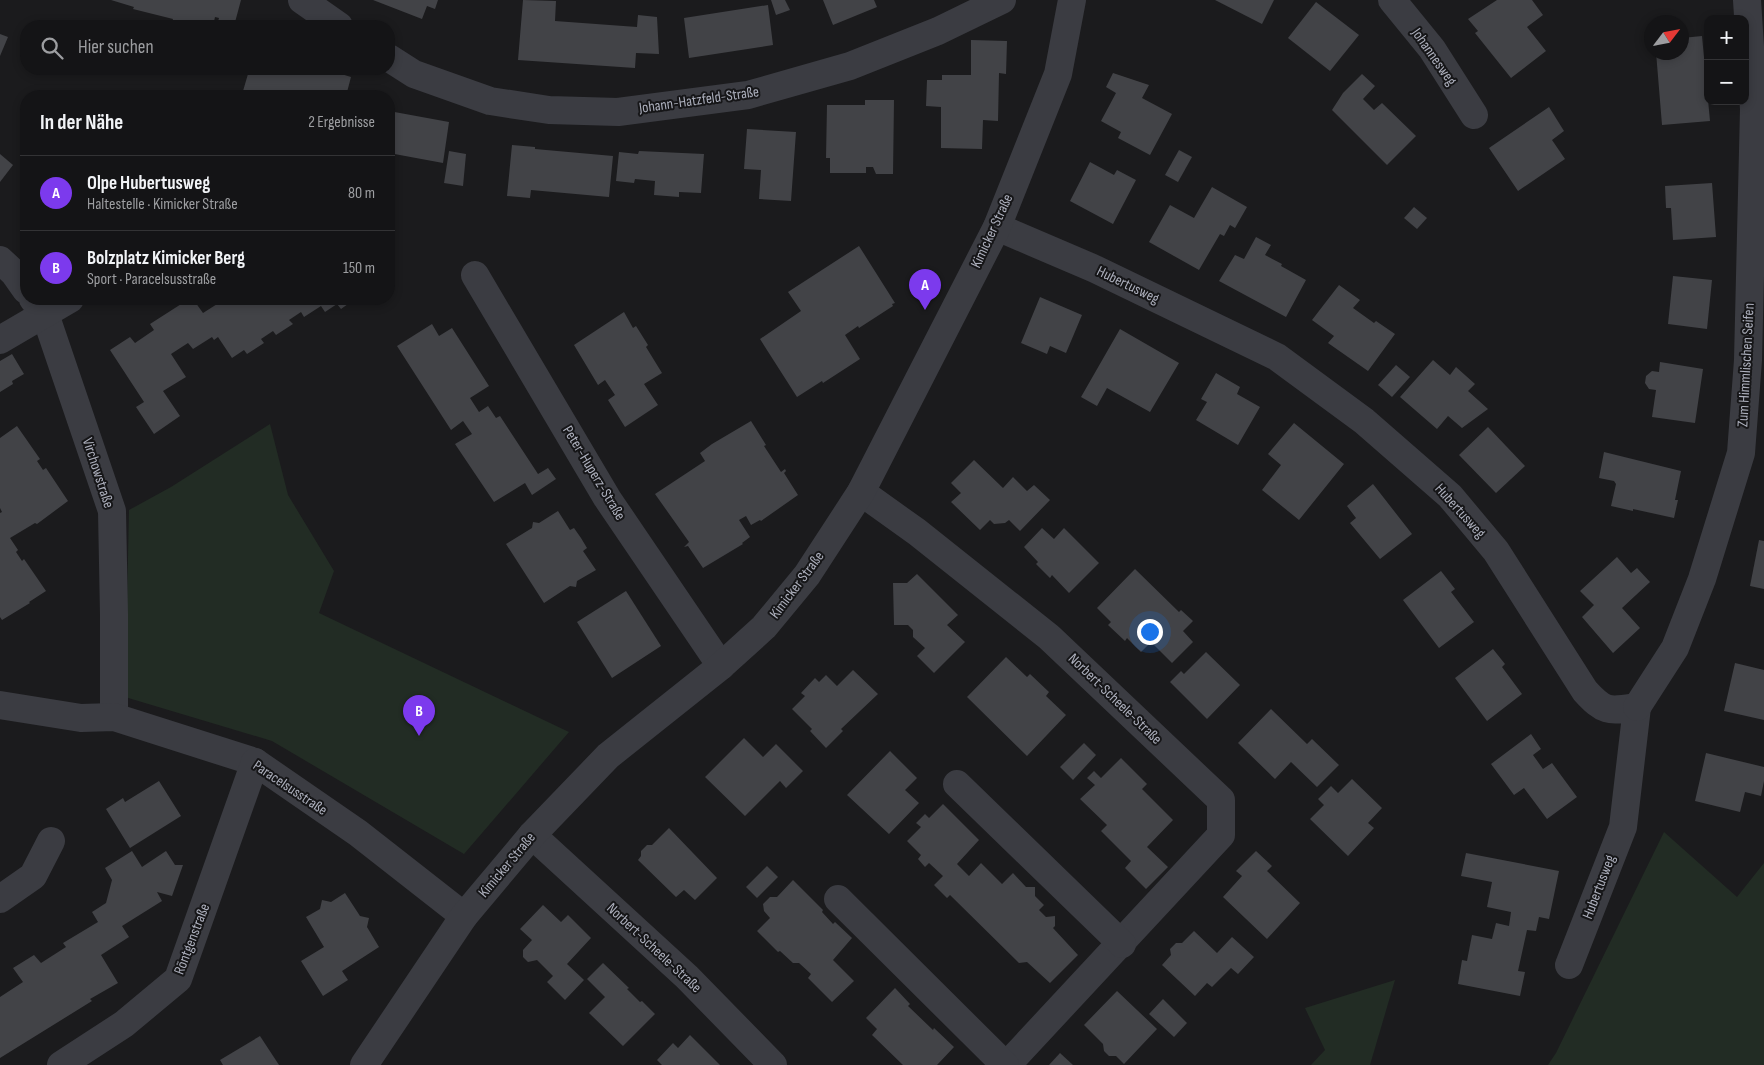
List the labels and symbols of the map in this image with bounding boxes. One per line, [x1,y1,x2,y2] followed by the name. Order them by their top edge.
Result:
[1644,15,1689,60] north arrow
[1407,24,1461,90] street label: Johannesweg
[637,82,760,118] street label: Johann-Hatzfeld-Straße
[967,191,1017,271] street label: Kimicker Straße
[1094,262,1162,308] street label: Hubertusweg
[909,269,941,310] pin: A
[1733,302,1759,428] street label: Zum Himmlischen Seifen
[558,422,630,524] street label: Peter-Huperz-Straße
[78,435,118,511] street label: Virchowstraße
[1430,480,1490,542] street label: Hubertusweg
[766,548,828,622] street label: Kimicker Straße
[1137,619,1163,645] your location
[1064,649,1166,749] street label: Norbert-Scheele-Straße
[403,695,435,736] pin: B
[249,756,331,820] street label: Paracelsusstraße
[474,828,540,902] street label: Kimicker Straße
[1578,852,1620,922] street label: Hubertusweg
[602,899,706,997] street label: Norbert-Scheele-Straße
[170,901,214,977] street label: Röntgenstraße

